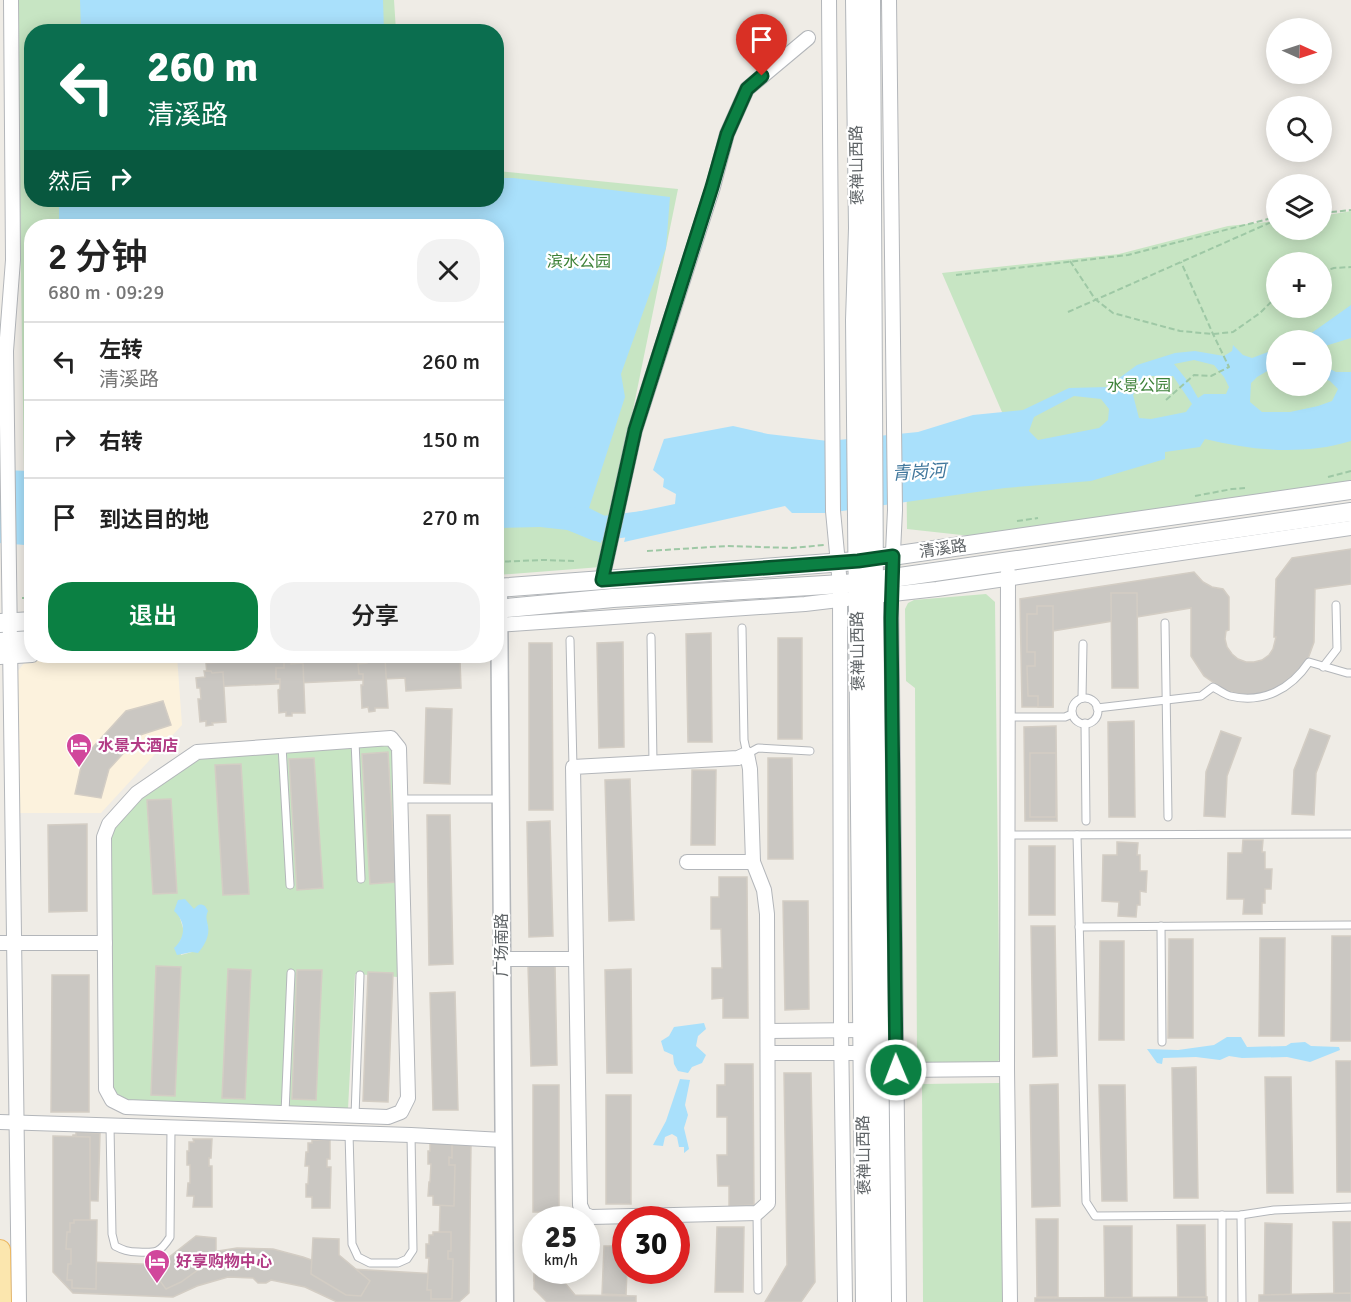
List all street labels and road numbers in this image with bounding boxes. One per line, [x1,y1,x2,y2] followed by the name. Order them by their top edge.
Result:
[846,125,868,205] street label: 褒禅山西路
[918,536,968,562] street label: 清溪路
[847,611,869,691] street label: 褒禅山西路
[492,913,512,977] street label: 广场南路
[853,1115,875,1195] street label: 褒禅山西路

